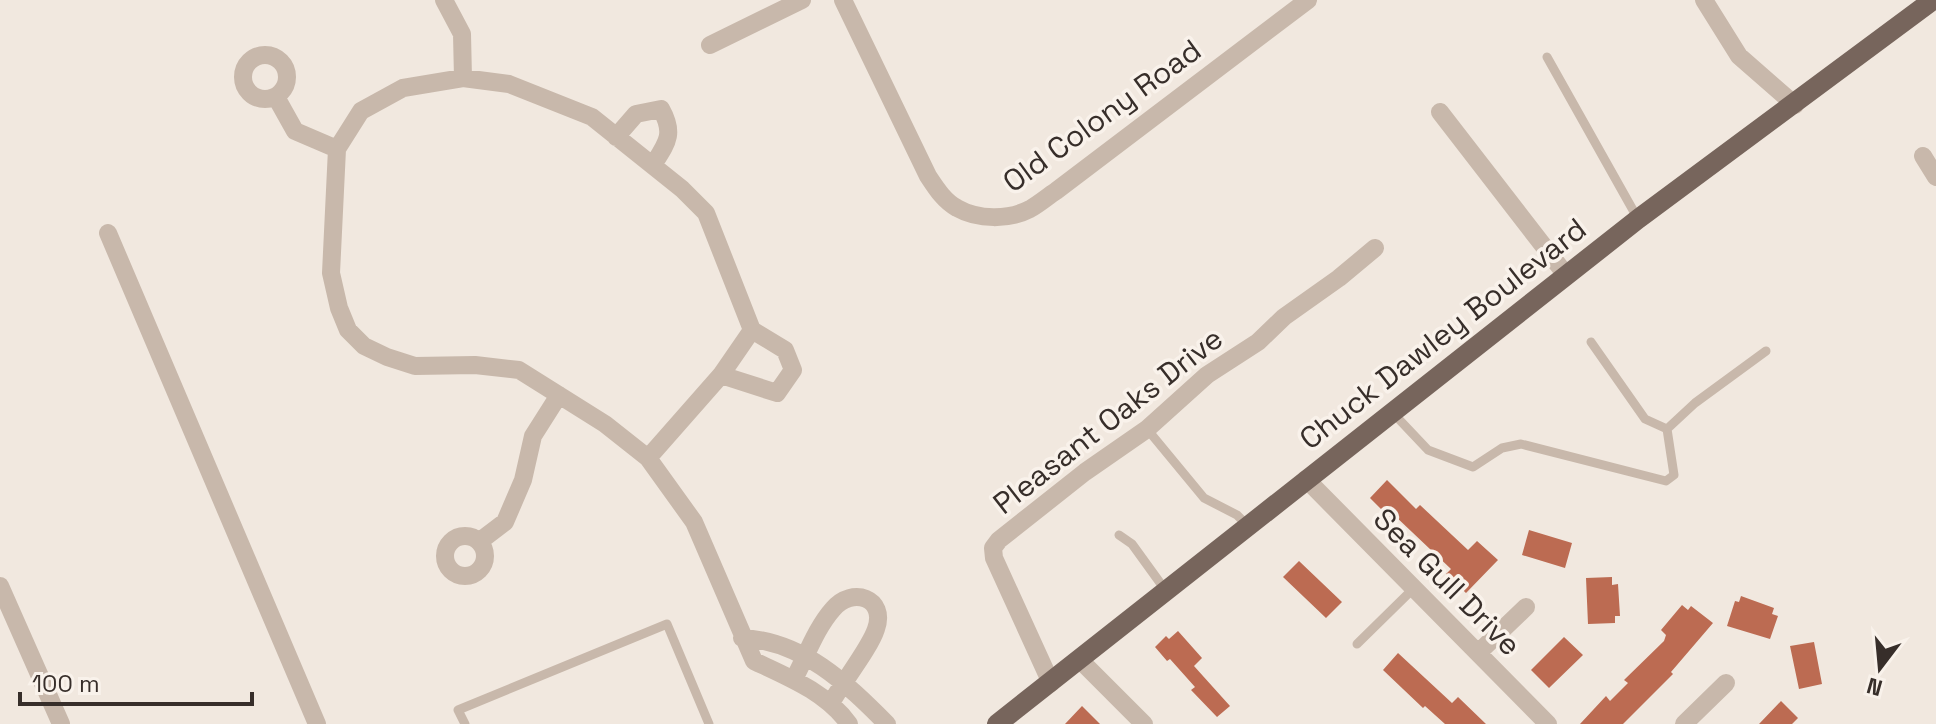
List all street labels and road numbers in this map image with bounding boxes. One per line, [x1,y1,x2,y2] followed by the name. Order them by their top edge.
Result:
[995,30,1209,201] street label: Old Colony Road
[1291,209,1594,458] street label: Chuck Dawley Boulevard
[985,319,1230,523] street label: Pleasant Oaks Drive
[1365,499,1530,664] street label: Sea Gull Drive

